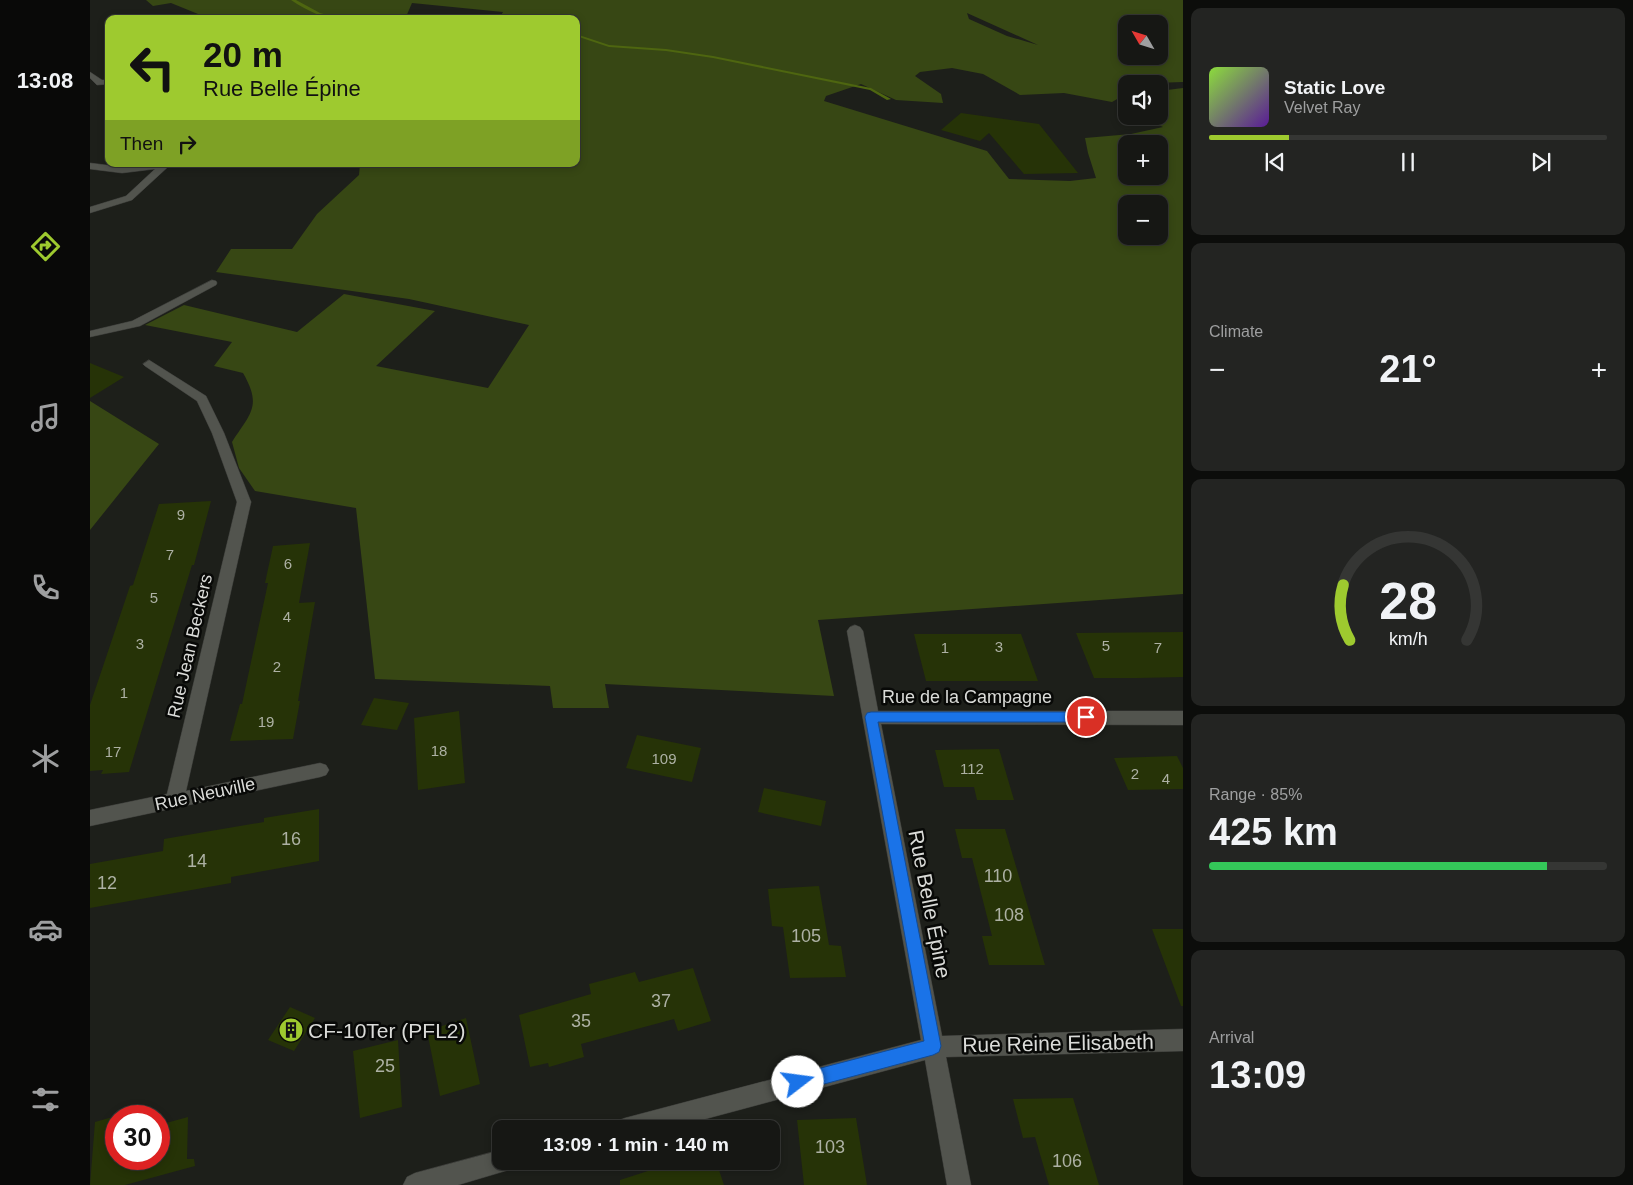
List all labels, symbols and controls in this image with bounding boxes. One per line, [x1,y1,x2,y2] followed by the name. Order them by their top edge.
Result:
[1118,15,1168,65] north arrow
[1118,15,1168,245] map controls
[120,35,185,100] icon: left
[203,35,283,74] text: 20 m
[17,68,73,93] text: 13:08
[1118,75,1168,125] button: sound
[203,76,361,101] text: Rue Belle Épine
[1284,77,1385,98] text: Static Love
[1284,99,1360,116] text: Velvet Ray
[173,130,201,158] icon: right
[120,133,163,154] text: Then
[1118,135,1168,185] button: +
[1261,148,1289,176] icon: previous
[1394,148,1422,176] icon: pause
[1527,148,1555,176] icon: next
[1118,195,1168,245] button: −
[28,229,63,264] icon: directions
[1209,323,1263,340] text: Climate
[1379,348,1437,390] text: 21°
[1209,354,1225,385] text: −
[1591,354,1607,385] text: +
[28,400,63,435] icon: music
[177,506,185,523] house number: 9
[166,546,174,563] house number: 7
[284,555,292,572] house number: 6
[28,570,63,605] icon: phone
[164,572,216,720] street label: Rue Jean Beckers
[1379,572,1437,630] text: 28
[150,589,158,606] house number: 5
[283,608,291,625] house number: 4
[1389,629,1427,649] text: km/h
[136,635,144,652] house number: 3
[1102,637,1110,654] house number: 5
[995,638,1003,655] house number: 3
[941,639,949,656] house number: 1
[1154,639,1162,656] house number: 7
[273,658,281,675] house number: 2
[120,684,128,701] house number: 1
[882,687,1052,707] street label: Rue de la Campagne
[1065,696,1107,738] pin
[1072,703,1100,731] icon: arrive
[258,713,274,730] house number: 19
[28,741,63,776] icon: climate
[431,742,447,759] house number: 18
[105,743,121,760] house number: 17
[651,750,677,767] house number: 109
[960,760,984,777] house number: 112
[1131,765,1139,782] house number: 2
[1162,770,1170,787] house number: 4
[153,774,257,814] street label: Rue Neuville
[1209,786,1302,803] text: Range · 85%
[1209,811,1338,853] text: 425 km
[904,828,956,980] street label: Rue Belle Épine
[281,829,301,849] house number: 16
[187,851,207,871] house number: 14
[984,866,1012,886] house number: 110
[97,873,117,893] house number: 12
[994,905,1024,925] house number: 108
[28,912,63,947] icon: car
[791,926,821,946] house number: 105
[651,991,671,1011] house number: 37
[571,1011,591,1031] house number: 35
[278,1017,304,1043] building icon: CF-10Ter (PFL2)
[308,1019,466,1042] place label: CF-10Ter (PFL2)
[1209,1029,1254,1046] text: Arrival
[962,1030,1154,1056] street label: Rue Reine Elisabeth
[1209,1054,1306,1096] text: 13:09
[771,1055,823,1107] position arrow
[375,1056,395,1076] house number: 25
[28,1082,63,1117] icon: filters
[105,1105,170,1170] speed limit sign: 30
[543,1134,729,1155] text: 13:09 · 1 min · 140 m
[815,1137,845,1157] house number: 103
[1052,1151,1082,1171] house number: 106

